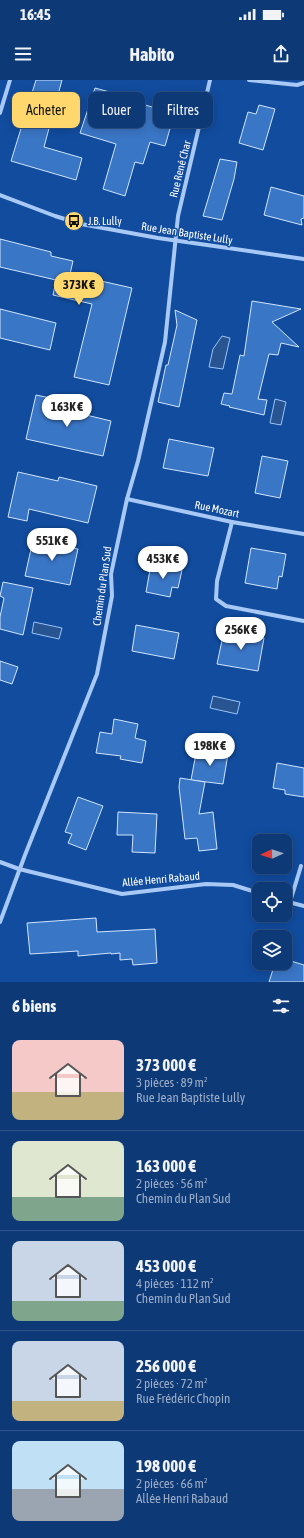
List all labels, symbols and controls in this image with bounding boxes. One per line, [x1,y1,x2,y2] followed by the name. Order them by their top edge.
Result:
[20,6,51,23] text: 16:45
[12,43,34,65] icon: menu
[270,43,292,65] icon: share
[130,44,174,65] text: Habito
[12,92,80,128] chip: Acheter
[88,92,145,128] chip: Louer
[153,92,213,128] chip: Filtres
[167,139,193,199] street label: Rue René Char
[63,210,85,232] bus stop icon: J.B. Lully
[88,215,122,227] place label: J.B. Lully
[140,220,234,246] street label: Rue Jean Baptiste Lully
[46,272,112,306] pin: 373K €
[63,277,95,292] text: 373K €
[34,394,100,428] pin: 163K €
[51,399,83,414] text: 163K €
[194,498,240,520] street label: Rue Mozart
[19,528,85,562] pin: 551K €
[36,533,68,548] text: 551K €
[90,546,114,626] street label: Chemin du Plan Sud
[130,546,196,580] pin: 453K €
[147,551,179,566] text: 453K €
[208,617,274,651] pin: 256K €
[225,622,257,637] text: 256K €
[177,733,243,767] pin: 198K €
[194,738,226,753] text: 198K €
[252,834,292,874] north arrow
[252,834,292,970] map controls
[122,870,200,888] street label: Allée Henri Rabaud
[252,882,292,922] button: locate
[252,930,292,970] button: layers
[270,995,292,1017] icon: filters
[12,996,56,1016] text: 6 biens
[136,1055,196,1075] text: 373 000 €
[44,1056,92,1104] icon: home
[136,1075,208,1090] text: 3 pièces · 89 m²
[136,1090,245,1105] text: Rue Jean Baptiste Lully
[136,1156,196,1176] text: 163 000 €
[44,1157,92,1205] icon: home
[136,1176,208,1191] text: 2 pièces · 56 m²
[136,1191,231,1206] text: Chemin du Plan Sud
[136,1256,196,1276] text: 453 000 €
[44,1257,92,1305] icon: home
[136,1276,214,1291] text: 4 pièces · 112 m²
[136,1291,231,1306] text: Chemin du Plan Sud
[136,1356,196,1376] text: 256 000 €
[44,1357,92,1405] icon: home
[136,1376,208,1391] text: 2 pièces · 72 m²
[136,1391,230,1406] text: Rue Frédéric Chopin
[136,1456,196,1476] text: 198 000 €
[44,1457,92,1505] icon: home
[136,1476,208,1491] text: 2 pièces · 66 m²
[136,1491,228,1506] text: Allée Henri Rabaud

